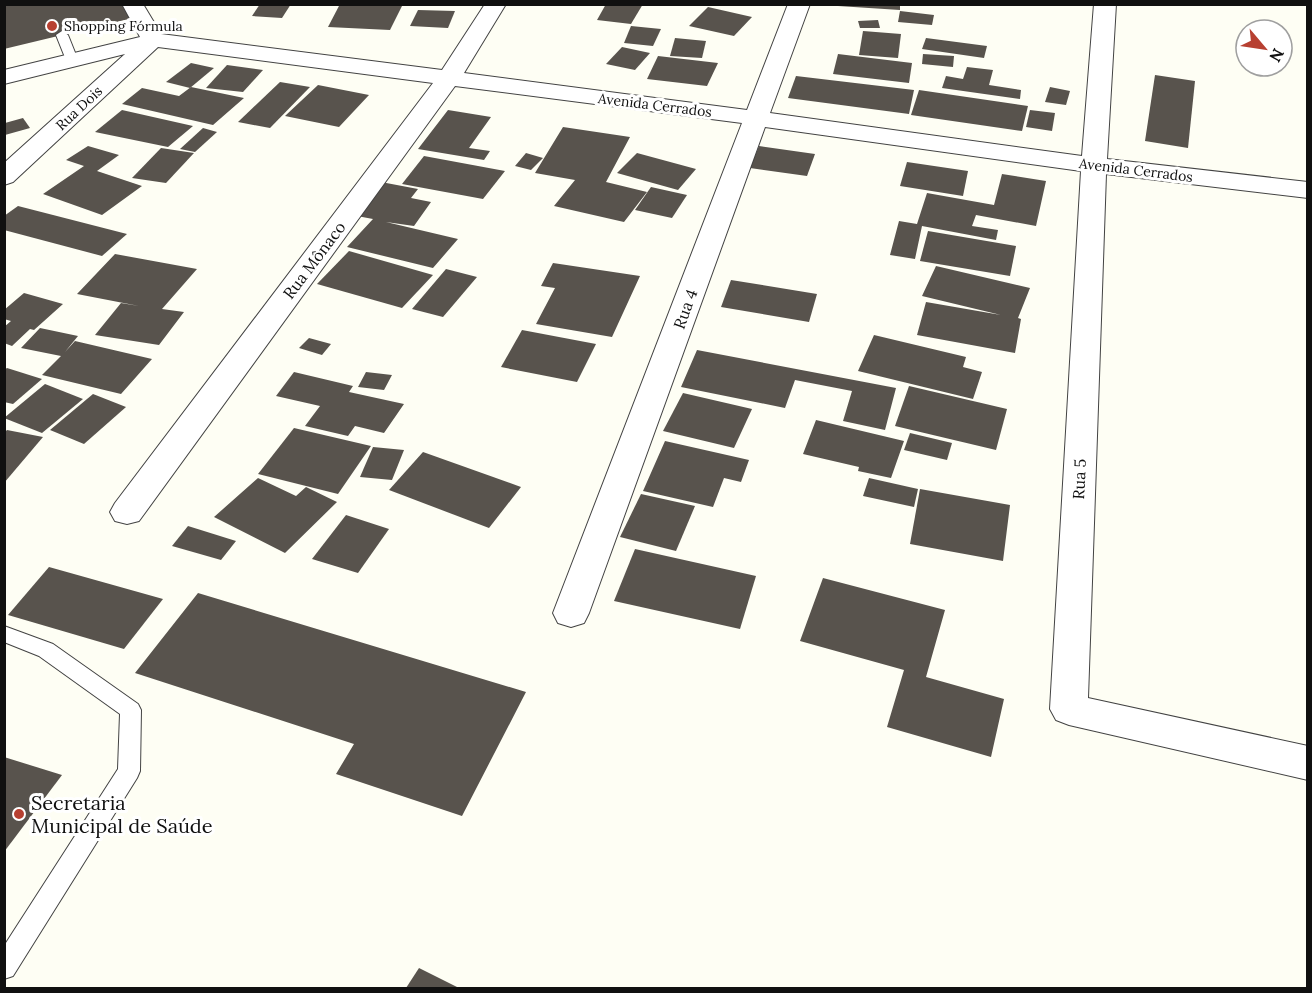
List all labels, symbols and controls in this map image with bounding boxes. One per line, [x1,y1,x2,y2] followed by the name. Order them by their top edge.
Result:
[64,17,183,35] place label: Shopping Fórmula
[1234,18,1294,78] north arrow
[45,19,59,33] marker: Shopping Fórmula
[1265,45,1289,66] text: N
[52,82,106,134] street label: Rua Dois
[596,89,713,121] street label: Avenida Cerrados
[1077,154,1194,186] street label: Avenida Cerrados
[278,217,350,303] street label: Rua Mônaco
[669,286,701,332] street label: Rua 4
[1068,458,1090,500] street label: Rua 5
[31,790,213,838] place label: Secretaria Municipal de Saúde
[12,807,26,821] marker: Secretaria Municipal de Saúde

